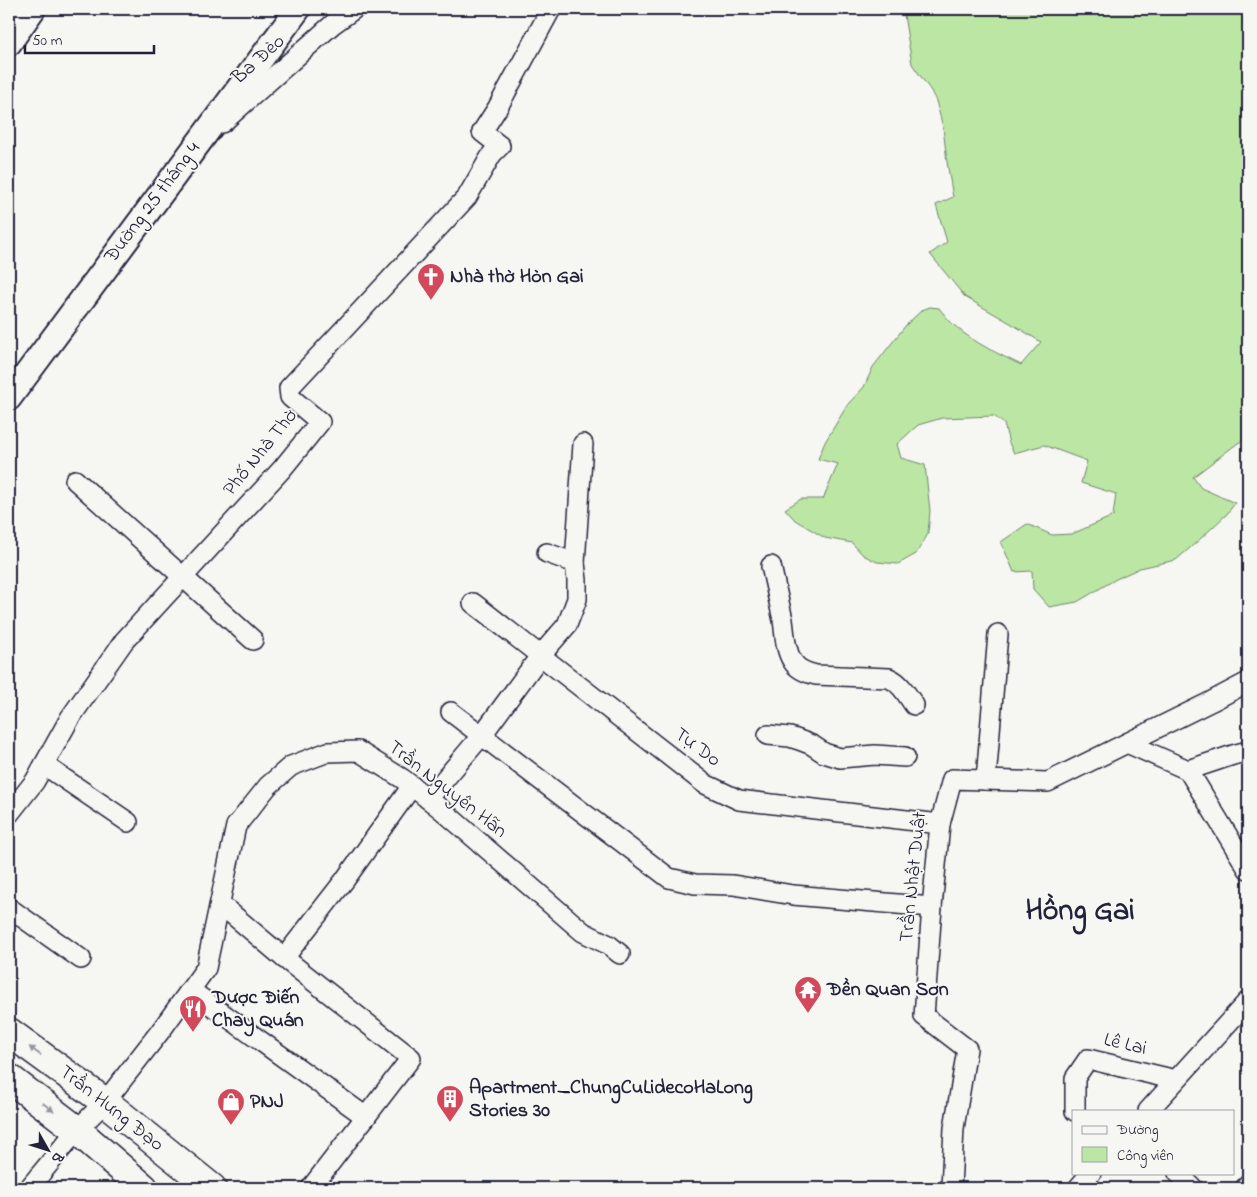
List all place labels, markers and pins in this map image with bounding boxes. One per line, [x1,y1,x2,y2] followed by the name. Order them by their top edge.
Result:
[416,262,446,301] church icon: Nhà thờ Hòn Gai
[450,263,584,292] place label: Nhà thờ Hòn Gai
[793,975,823,1014] temple icon: Đền Quan Sơn
[826,976,949,1005] place label: Đền Quan Sơn
[211,984,304,1037] place label: Dược Điến Chay Quán
[178,994,208,1033] restaurant icon: Dược Điến Chay Quán
[469,1074,753,1126] place label: Apartment_ChungCuLidecoHaLong Stories 30
[435,1084,465,1123] building icon: Apartment_ChungCuLidecoHaLong Stories 30
[216,1087,246,1126] shop icon: PNJ
[250,1088,284,1117] place label: PNJ

